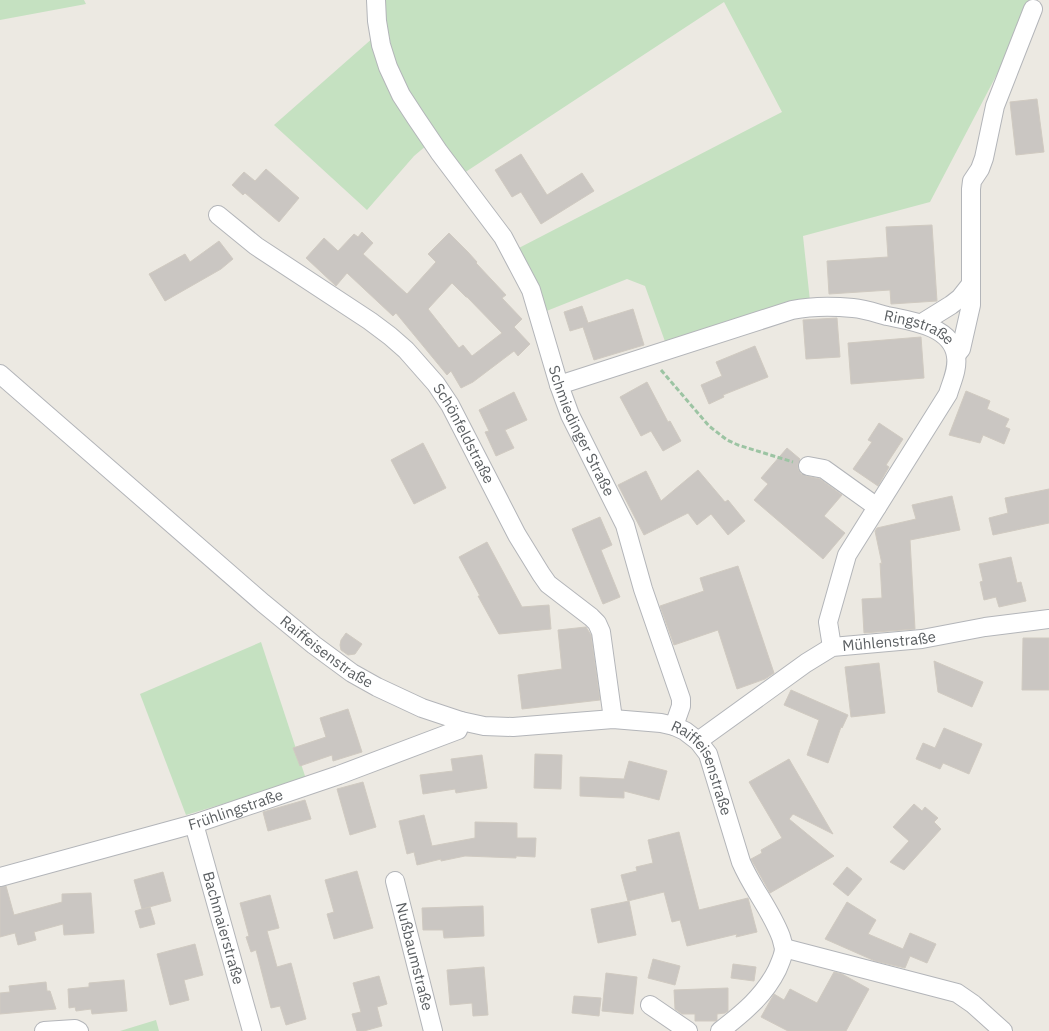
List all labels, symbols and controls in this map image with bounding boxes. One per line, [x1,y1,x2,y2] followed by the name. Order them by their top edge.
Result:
[882,306,959,348] street label: Ringstraße
[545,363,619,499] street label: Schmiedinger Straße
[429,379,499,487] street label: Schönfeldstraße
[276,611,376,692] street label: Raiffeisenstraße
[841,627,937,655] street label: Mühlenstraße
[668,716,736,818] street label: Raiffeisenstraße
[186,785,285,834] street label: Frühlingstraße
[199,869,248,986] street label: Bachmaierstraße
[392,900,437,1013] street label: Nußbaumstraße

